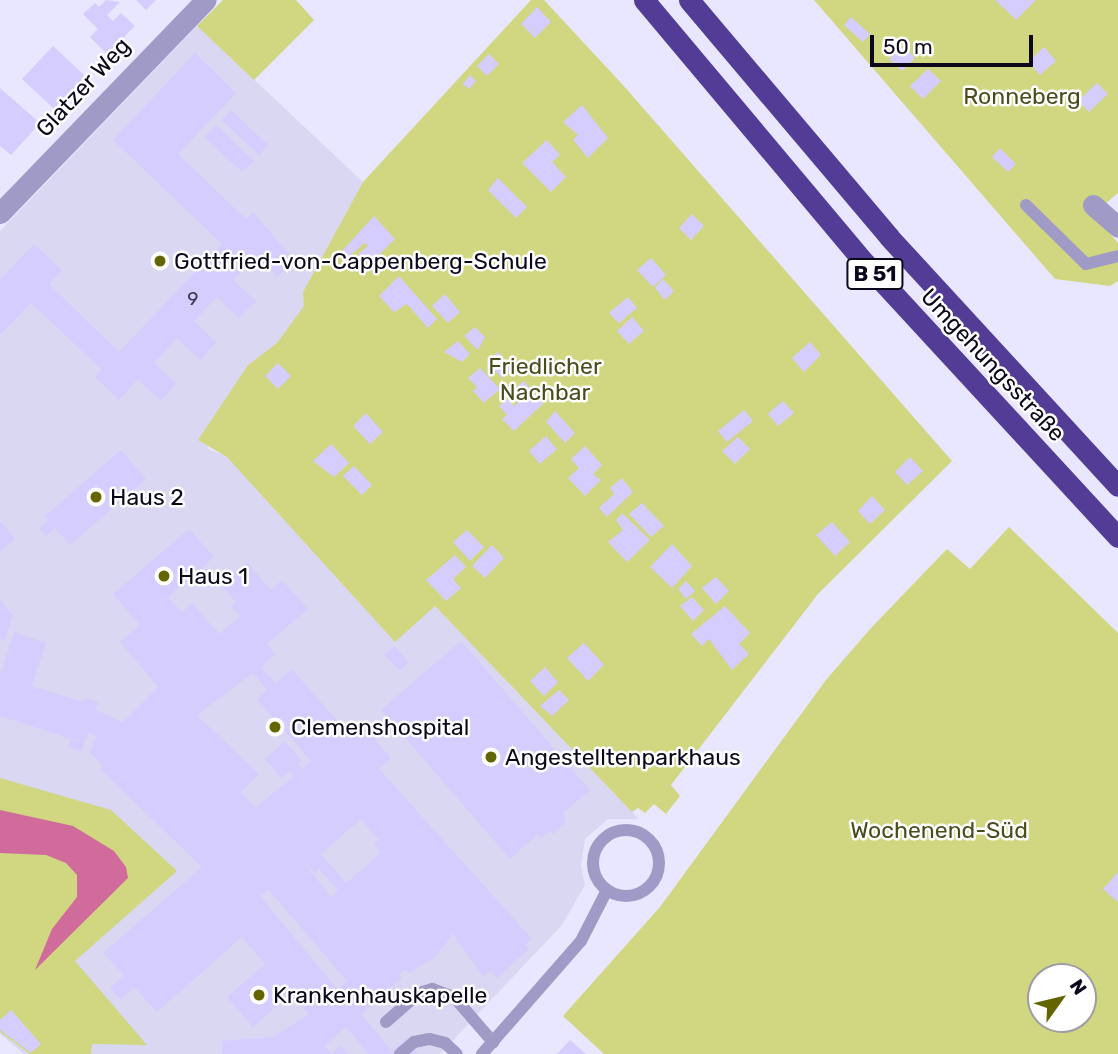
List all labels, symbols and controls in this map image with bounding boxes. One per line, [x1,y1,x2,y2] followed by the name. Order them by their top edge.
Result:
[873,21,1036,65] scale bar
[30,31,136,143] street label: Glatzer Weg
[883,34,933,59] text: 50 m
[963,82,1081,110] park label: Ronneberg
[174,247,547,275] place label: Gottfried-von-Cappenberg-Schule
[152,253,168,269] marker: Gottfried-von-Cappenberg-Schule
[845,256,905,292] road number: B 51
[915,283,1071,447] street label: Umgehungsstraße
[187,288,199,310] house number: 9
[488,352,602,406] park label: Friedlicher Nachbar
[110,483,184,511] place label: Haus 2
[88,489,104,505] marker: Haus 2
[178,562,248,590] place label: Haus 1
[156,568,172,584] marker: Haus 1
[291,713,469,741] place label: Clemenshospital
[265,717,285,737] marker: Clemenshospital
[505,743,741,771] place label: Angestelltenparkhaus
[483,749,499,765] marker: Angestelltenparkhaus
[850,816,1028,844] park label: Wochenend-Süd
[1027,963,1097,1033] north arrow
[1065,975,1092,999] text: N
[273,981,487,1009] place label: Krankenhauskapelle
[251,987,267,1003] marker: Krankenhauskapelle

